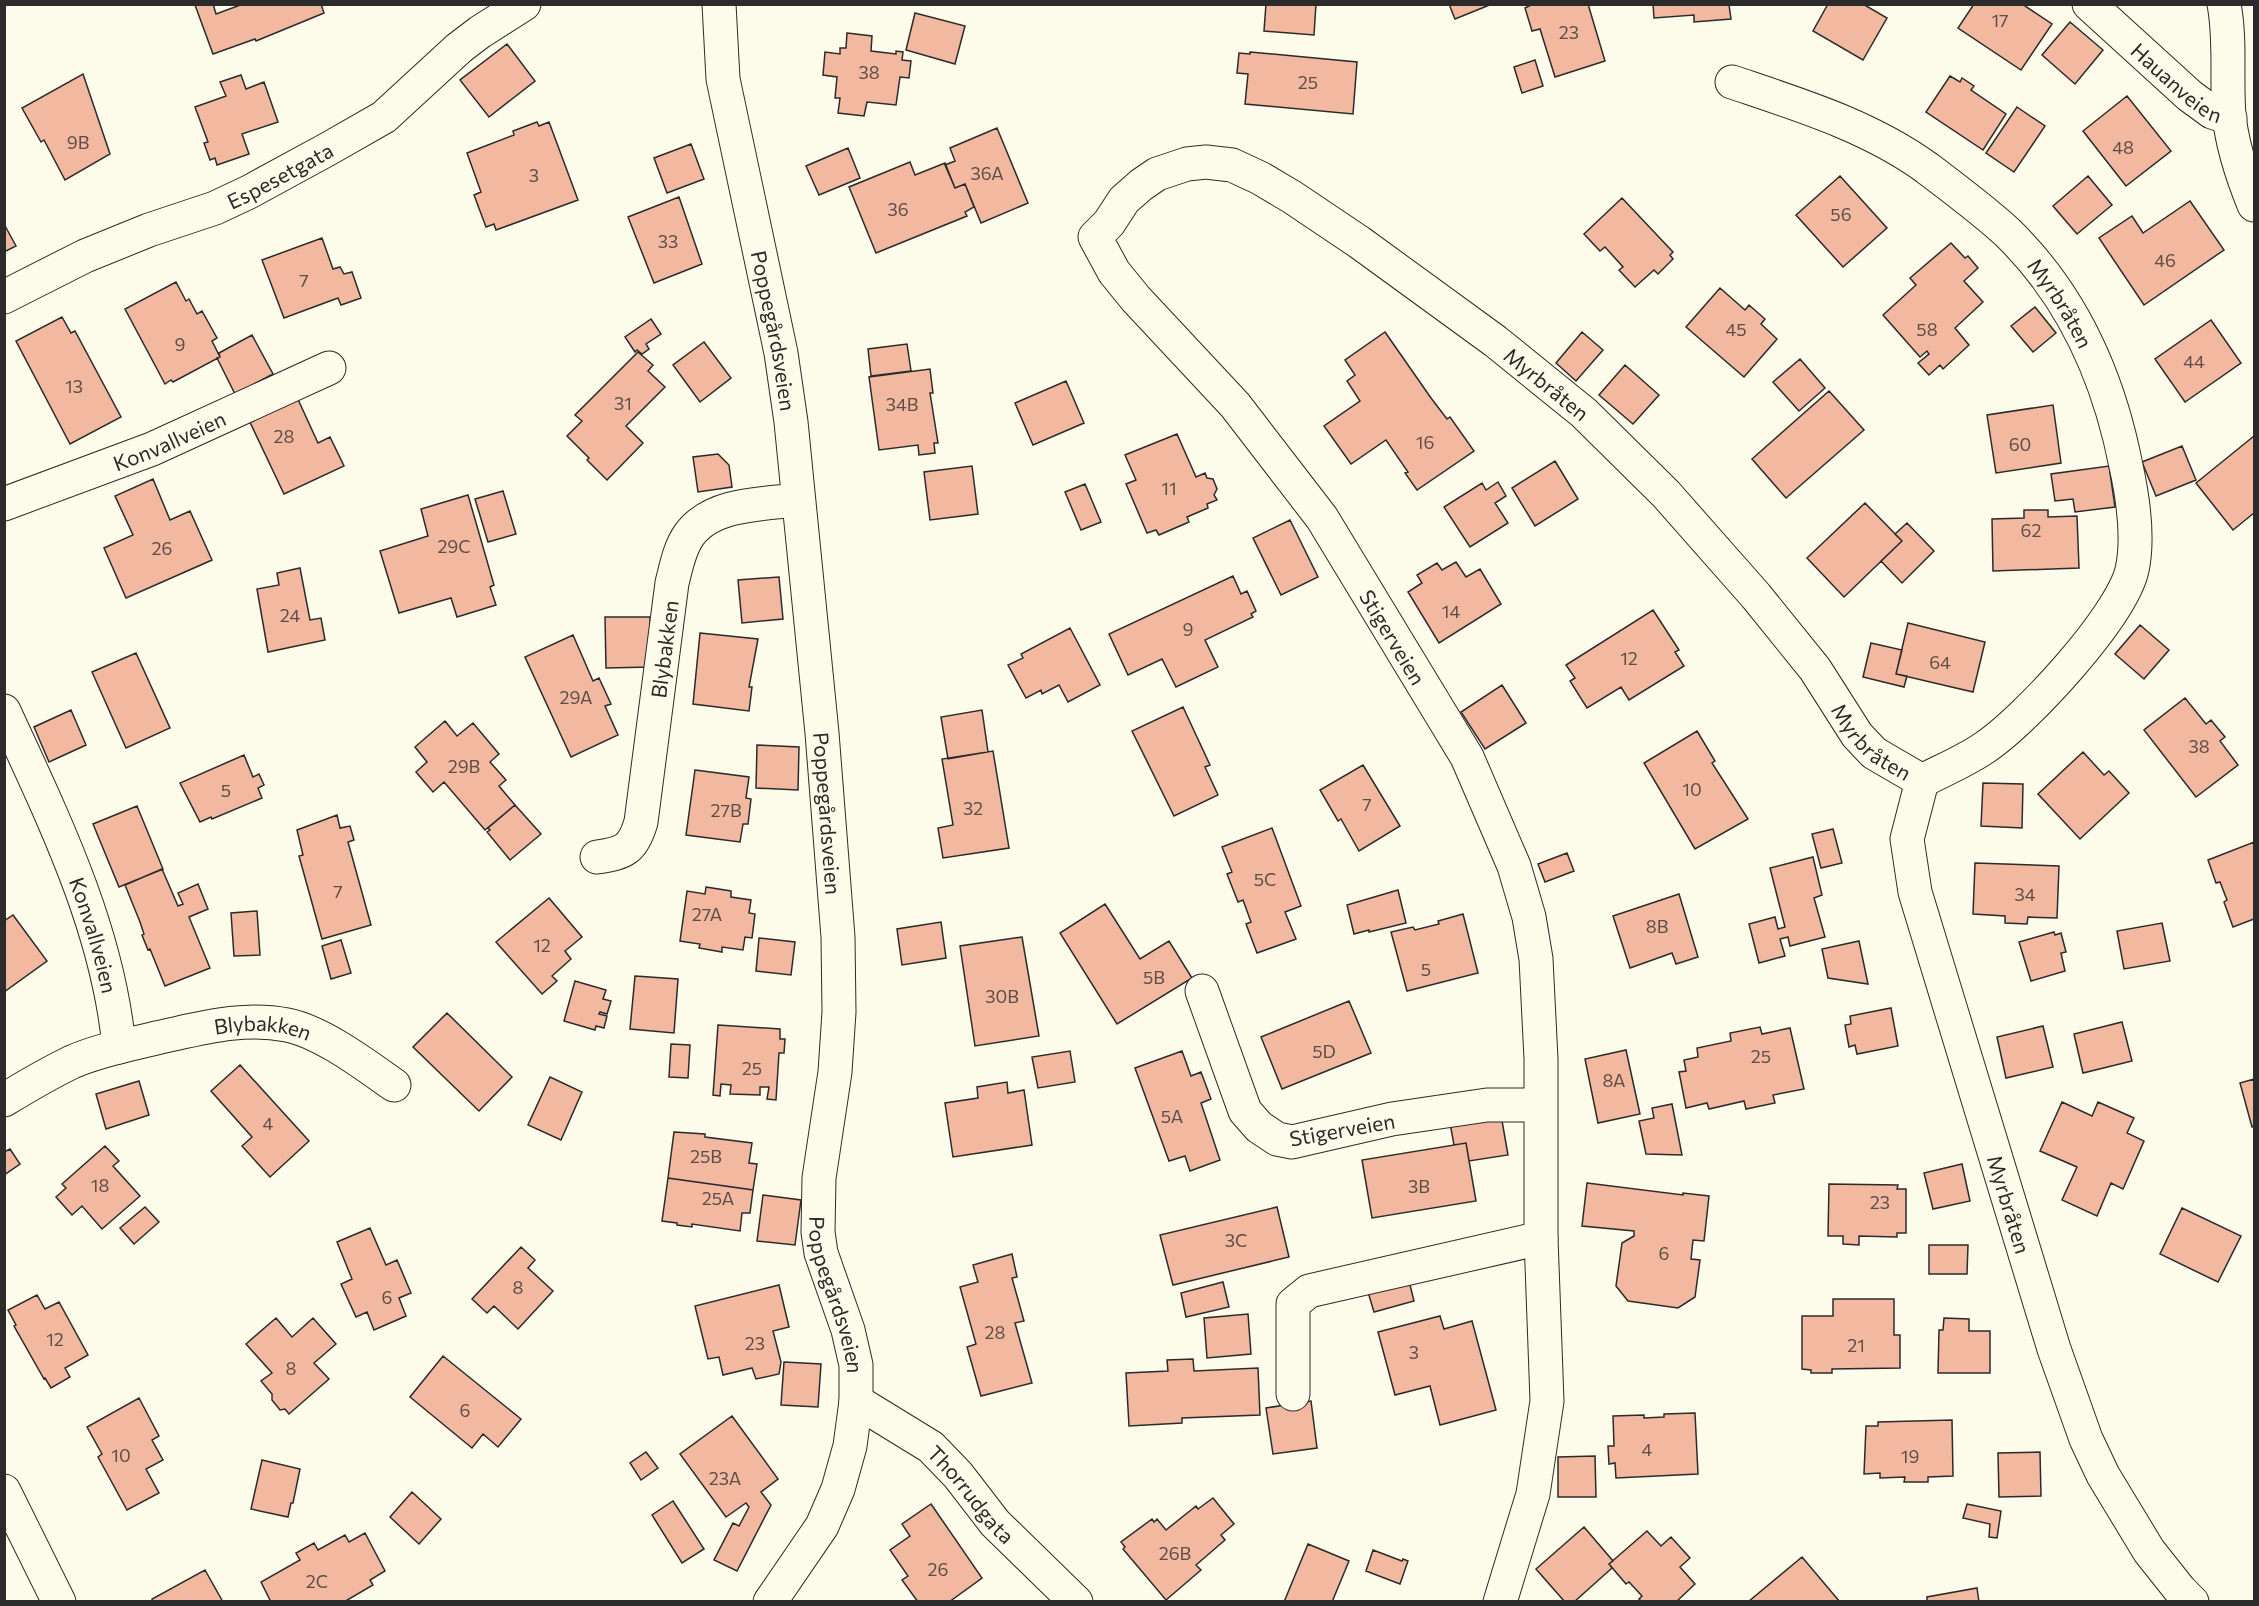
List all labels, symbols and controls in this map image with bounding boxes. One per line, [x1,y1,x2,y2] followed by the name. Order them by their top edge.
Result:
[1991,9,2009,31] house number: 17
[1559,21,1579,43] house number: 23
[2127,37,2225,127] street label: Hauanveien
[858,61,880,83] house number: 38
[1298,71,1318,93] house number: 25
[67,131,89,153] house number: 9B
[223,136,337,213] street label: Espesetgata
[2112,136,2134,158] house number: 48
[970,162,1004,184] house number: 36A
[529,164,539,186] house number: 3
[887,198,909,220] house number: 36
[1830,203,1852,225] house number: 56
[658,230,678,252] house number: 33
[747,248,802,413] street label: Poppegårdsveien
[2154,249,2176,271] house number: 46
[2024,253,2099,352] street label: Myrbråten
[299,269,309,291] house number: 7
[1725,318,1747,340] house number: 45
[1916,318,1938,340] house number: 58
[175,333,185,355] house number: 9
[1500,342,1595,425] street label: Myrbråten
[2183,350,2205,372] house number: 44
[65,375,83,397] house number: 13
[614,392,632,414] house number: 31
[886,393,918,415] house number: 34B
[109,405,229,475] street label: Konvallveien
[274,425,295,447] house number: 28
[1416,431,1434,453] house number: 16
[2009,433,2031,455] house number: 60
[1161,477,1177,499] house number: 11
[2021,519,2041,541] house number: 62
[437,535,471,557] house number: 29C
[152,537,172,559] house number: 26
[1355,585,1431,689] street label: Stigerveien
[645,598,682,699] street label: Blybakken
[1442,600,1460,622] house number: 14
[280,604,300,626] house number: 24
[1183,618,1193,640] house number: 9
[1620,647,1638,669] house number: 12
[1929,651,1951,673] house number: 64
[560,686,592,708] house number: 29A
[1827,698,1916,785] street label: Myrbråten
[809,731,847,896] street label: Poppegårdsveien
[2188,735,2210,757] house number: 38
[448,755,480,777] house number: 29B
[1682,778,1702,800] house number: 10
[221,779,231,801] house number: 5
[1362,793,1372,815] house number: 7
[963,797,983,819] house number: 32
[710,799,742,821] house number: 27B
[1254,868,1276,890] house number: 5C
[65,873,123,995] street label: Konvallveien
[333,880,343,902] house number: 7
[2014,883,2036,905] house number: 34
[692,903,722,925] house number: 27A
[1646,915,1668,937] house number: 8B
[533,934,551,956] house number: 12
[1421,958,1431,980] house number: 5
[1143,966,1165,988] house number: 5B
[985,985,1019,1007] house number: 30B
[212,1009,315,1044] street label: Blybakken
[1312,1040,1336,1062] house number: 5D
[1751,1045,1771,1067] house number: 25
[742,1057,762,1079] house number: 25
[1603,1069,1625,1091] house number: 8A
[1161,1105,1183,1127] house number: 5A
[1287,1107,1397,1151] street label: Stigerveien
[263,1112,274,1134] house number: 4
[690,1145,722,1167] house number: 25B
[1983,1152,2037,1256] street label: Myrbråten
[91,1174,109,1196] house number: 18
[1408,1175,1430,1197] house number: 3B
[702,1187,734,1209] house number: 25A
[1870,1191,1890,1213] house number: 23
[805,1216,869,1373] street label: Poppegårdsveien
[1225,1229,1247,1251] house number: 3C
[1659,1242,1669,1264] house number: 6
[513,1276,524,1298] house number: 8
[382,1286,392,1308] house number: 6
[985,1321,1006,1343] house number: 28
[46,1328,64,1350] house number: 12
[745,1332,765,1354] house number: 23
[1847,1334,1865,1356] house number: 21
[1409,1341,1419,1363] house number: 3
[286,1357,297,1379] house number: 8
[460,1399,470,1421] house number: 6
[1642,1438,1653,1460] house number: 4
[923,1440,1020,1548] street label: Thorrudgata
[111,1444,131,1466] house number: 10
[1901,1445,1919,1467] house number: 19
[709,1467,741,1489] house number: 23A
[1159,1542,1191,1564] house number: 26B
[928,1558,948,1580] house number: 26
[306,1570,328,1592] house number: 2C

